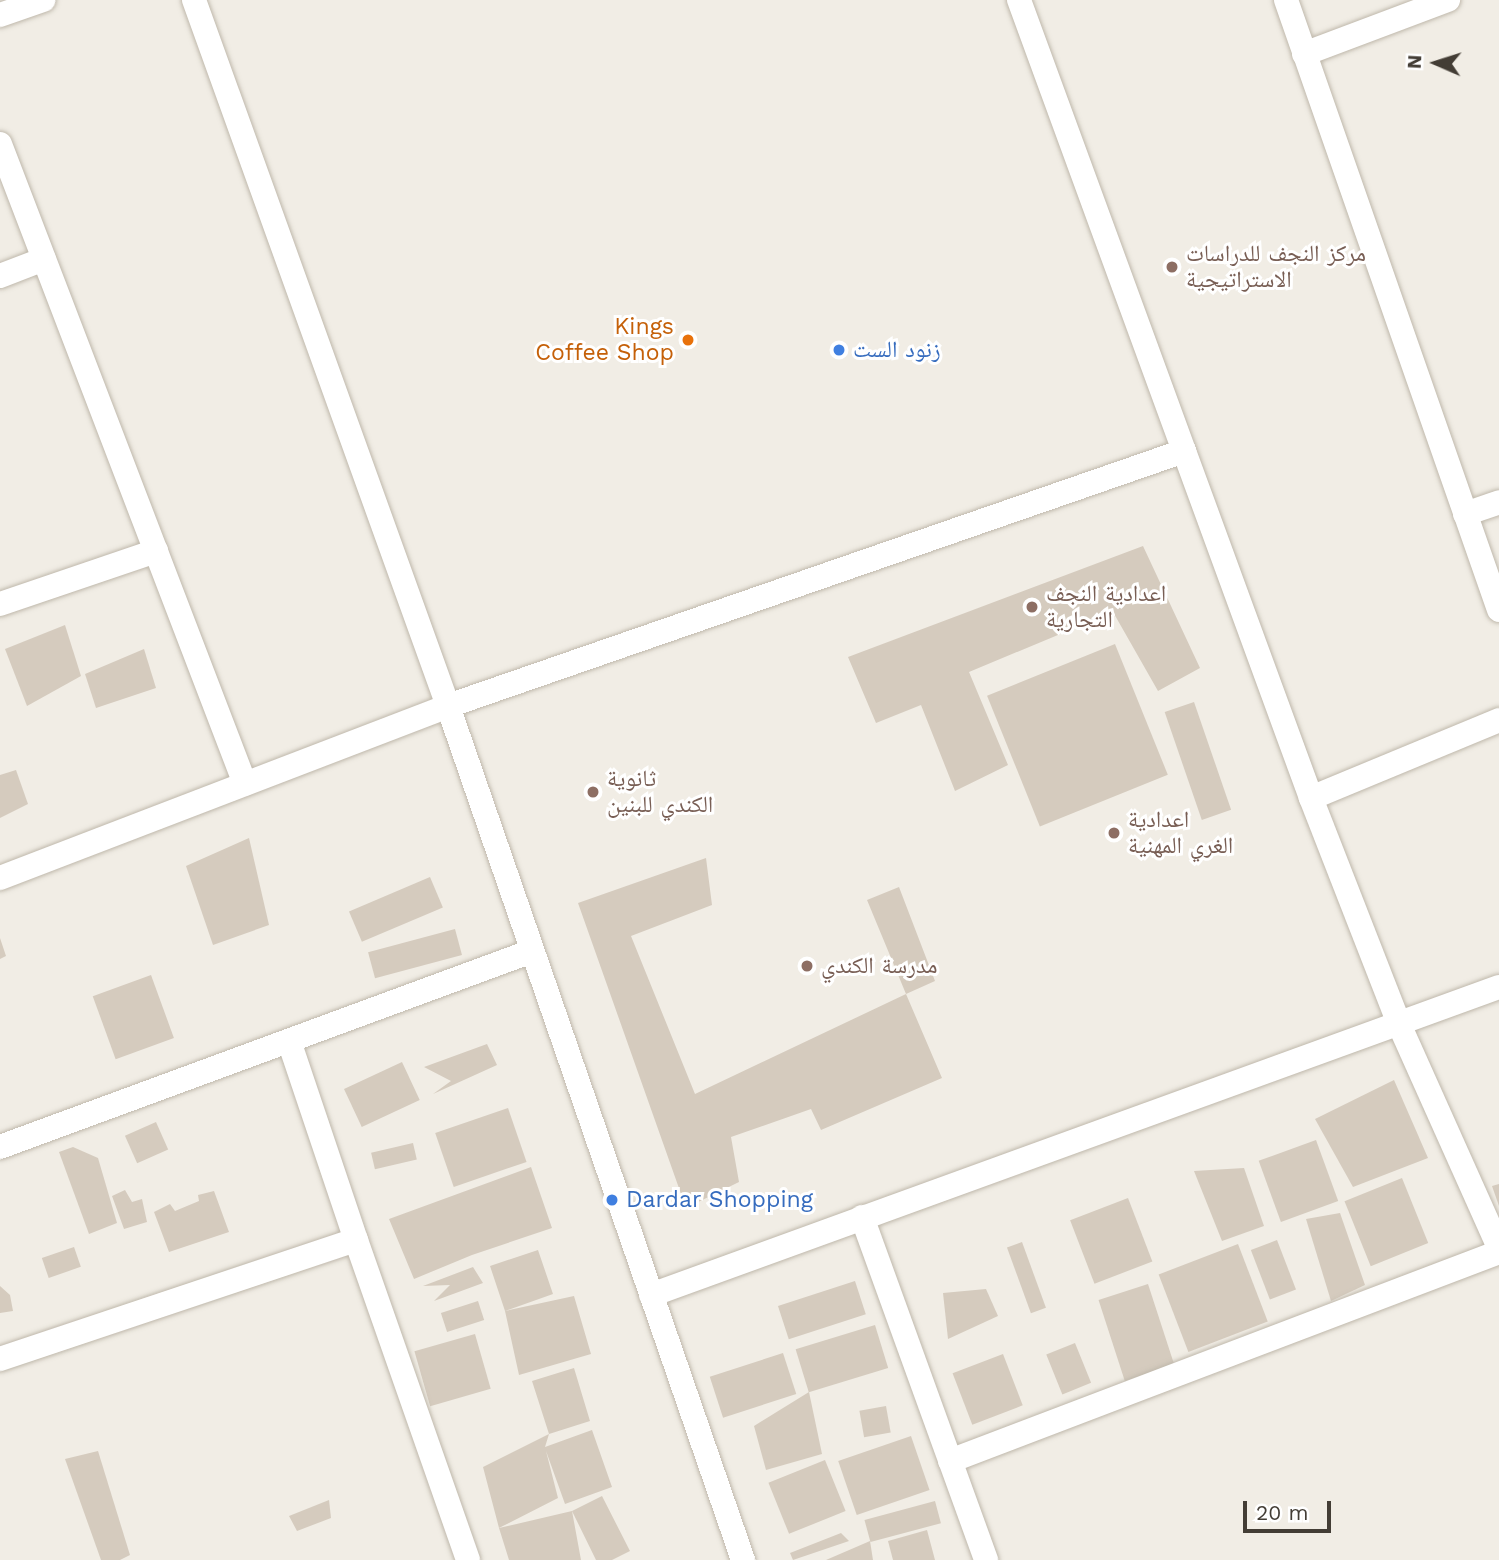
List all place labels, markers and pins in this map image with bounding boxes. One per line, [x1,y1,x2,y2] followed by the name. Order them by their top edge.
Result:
[1186,240,1366,294] place label: مركز النجف للدراسات الاستراتيجية
[1164,259,1180,275] marker: مركز النجف للدراسات الاستراتيجية
[535,313,674,367] place label: Kings Coffee Shop
[680,332,696,348] marker: Kings Coffee Shop
[853,336,941,364] place label: زنود الست
[831,342,847,358] marker: زنود الست
[1046,580,1166,634] place label: اعدادية النجف التجارية
[1024,599,1040,615] marker: اعدادية النجف التجارية
[607,765,713,819] place label: ثانوية الكندي للبنين
[585,784,601,800] marker: ثانوية الكندي للبنين
[1128,806,1233,860] place label: اعدادية الغري المهنية
[1106,825,1122,841] marker: اعدادية الغري المهنية
[821,952,937,980] place label: مدرسة الكندي
[799,958,815,974] marker: مدرسة الكندي
[626,1186,813,1214] place label: Dardar Shopping
[604,1192,620,1208] marker: Dardar Shopping

